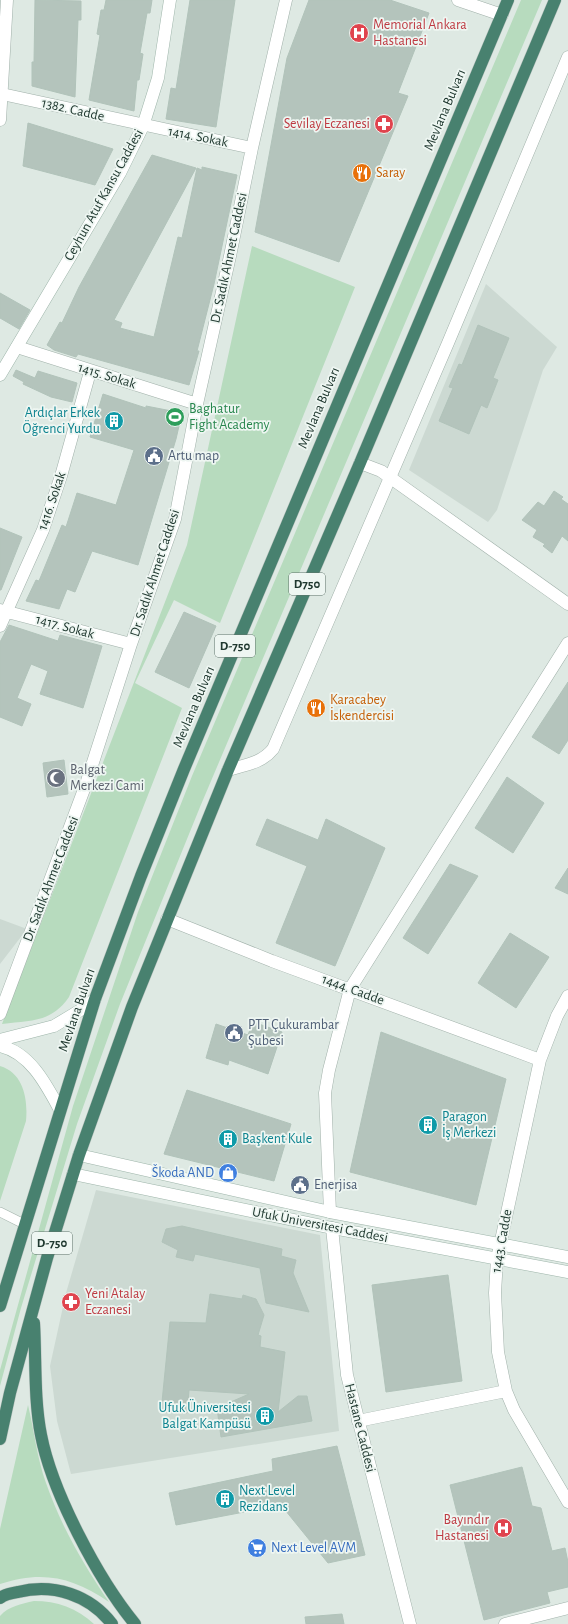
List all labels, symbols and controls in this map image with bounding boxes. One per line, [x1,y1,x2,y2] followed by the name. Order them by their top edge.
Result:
[373,18,467,48] place label: Memorial Ankara Hastanesi
[348,22,370,44] hospital icon: Memorial Ankara Hastanesi
[422,67,468,153] street label: Mevlana Bulvarı
[40,96,106,124] street label: 1382. Cadde
[373,113,395,135] pharmacy icon: Sevilay Eczanesi
[284,117,370,131] place label: Sevilay Eczanesi
[167,124,230,150] street label: 1414. Sokak
[62,127,146,263] street label: Ceyhun Atuf Kansu Caddesi
[351,162,373,184] restaurant icon: Saray
[376,166,405,180] place label: Saray
[208,192,250,324] street label: Dr. Sadık Ahmet Caddesi
[76,361,138,392] street label: 1415. Sokak
[296,365,342,451] street label: Mevlana Bulvarı
[189,402,270,432] place label: Baghatur Fight Academy
[23,406,101,436] place label: Ardıçlar Erkek Öğrenci Yurdu
[164,406,186,428] sports icon: Baghatur Fight Academy
[103,410,125,432] building icon: Ardıçlar Erkek Öğrenci Yurdu
[143,445,165,467] public building icon: Artu map
[168,449,219,463] place label: Artu map
[36,469,69,532] street label: 1416. Sokak
[128,508,182,638] street label: Dr. Sadık Ahmet Caddesi
[289,573,325,595] road number: D750
[34,612,96,642] street label: 1417. Sokak
[215,635,255,657] road number: D-750
[171,664,217,750] street label: Mevlana Bulvarı
[330,693,394,723] place label: Karacabey İskendercisi
[305,697,327,719] restaurant icon: Karacabey İskendercisi
[70,763,144,793] place label: Balgat Merkezi Cami
[45,767,67,789] mosque icon: Balgat Merkezi Cami
[21,814,81,944] street label: Dr. Sadık Ahmet Caddesi
[56,967,98,1053] street label: Mevlana Bulvarı
[320,972,386,1008] street label: 1444. Cadde
[248,1018,339,1048] place label: PTT Çukurambar Şubesi
[223,1022,245,1044] public building icon: PTT Çukurambar Şubesi
[442,1110,497,1140] place label: Paragon İş Merkezi
[417,1114,439,1136] building icon: Paragon İş Merkezi
[217,1128,239,1150] building icon: Başkent Kule
[242,1132,312,1146] place label: Başkent Kule
[217,1162,239,1184] shop icon: Škoda AND
[152,1164,214,1180] place label: Škoda AND
[289,1174,311,1196] public building icon: Enerjisa
[314,1178,358,1192] place label: Enerjisa
[251,1202,390,1245] street label: Ufuk Üniversitesi Caddesi
[490,1208,514,1274] street label: 1443. Cadde
[32,1232,72,1254] road number: D-750
[85,1287,145,1317] place label: Yeni Atalay Eczanesi
[60,1291,82,1313] pharmacy icon: Yeni Atalay Eczanesi
[342,1382,378,1474] street label: Hastane Caddesi
[159,1398,251,1431] place label: Ufuk Üniversitesi Balgat Kampüsü
[254,1405,276,1427] building icon: Ufuk Üniversitesi Balgat Kampüsü
[239,1484,295,1514] place label: Next Level Rezidans
[214,1488,236,1510] building icon: Next Level Rezidans
[435,1513,489,1543] place label: Bayındır Hastanesi
[492,1517,514,1539] hospital icon: Bayındır Hastanesi
[246,1537,268,1559] supermarket icon: Next Level AVM
[271,1541,356,1555] place label: Next Level AVM

